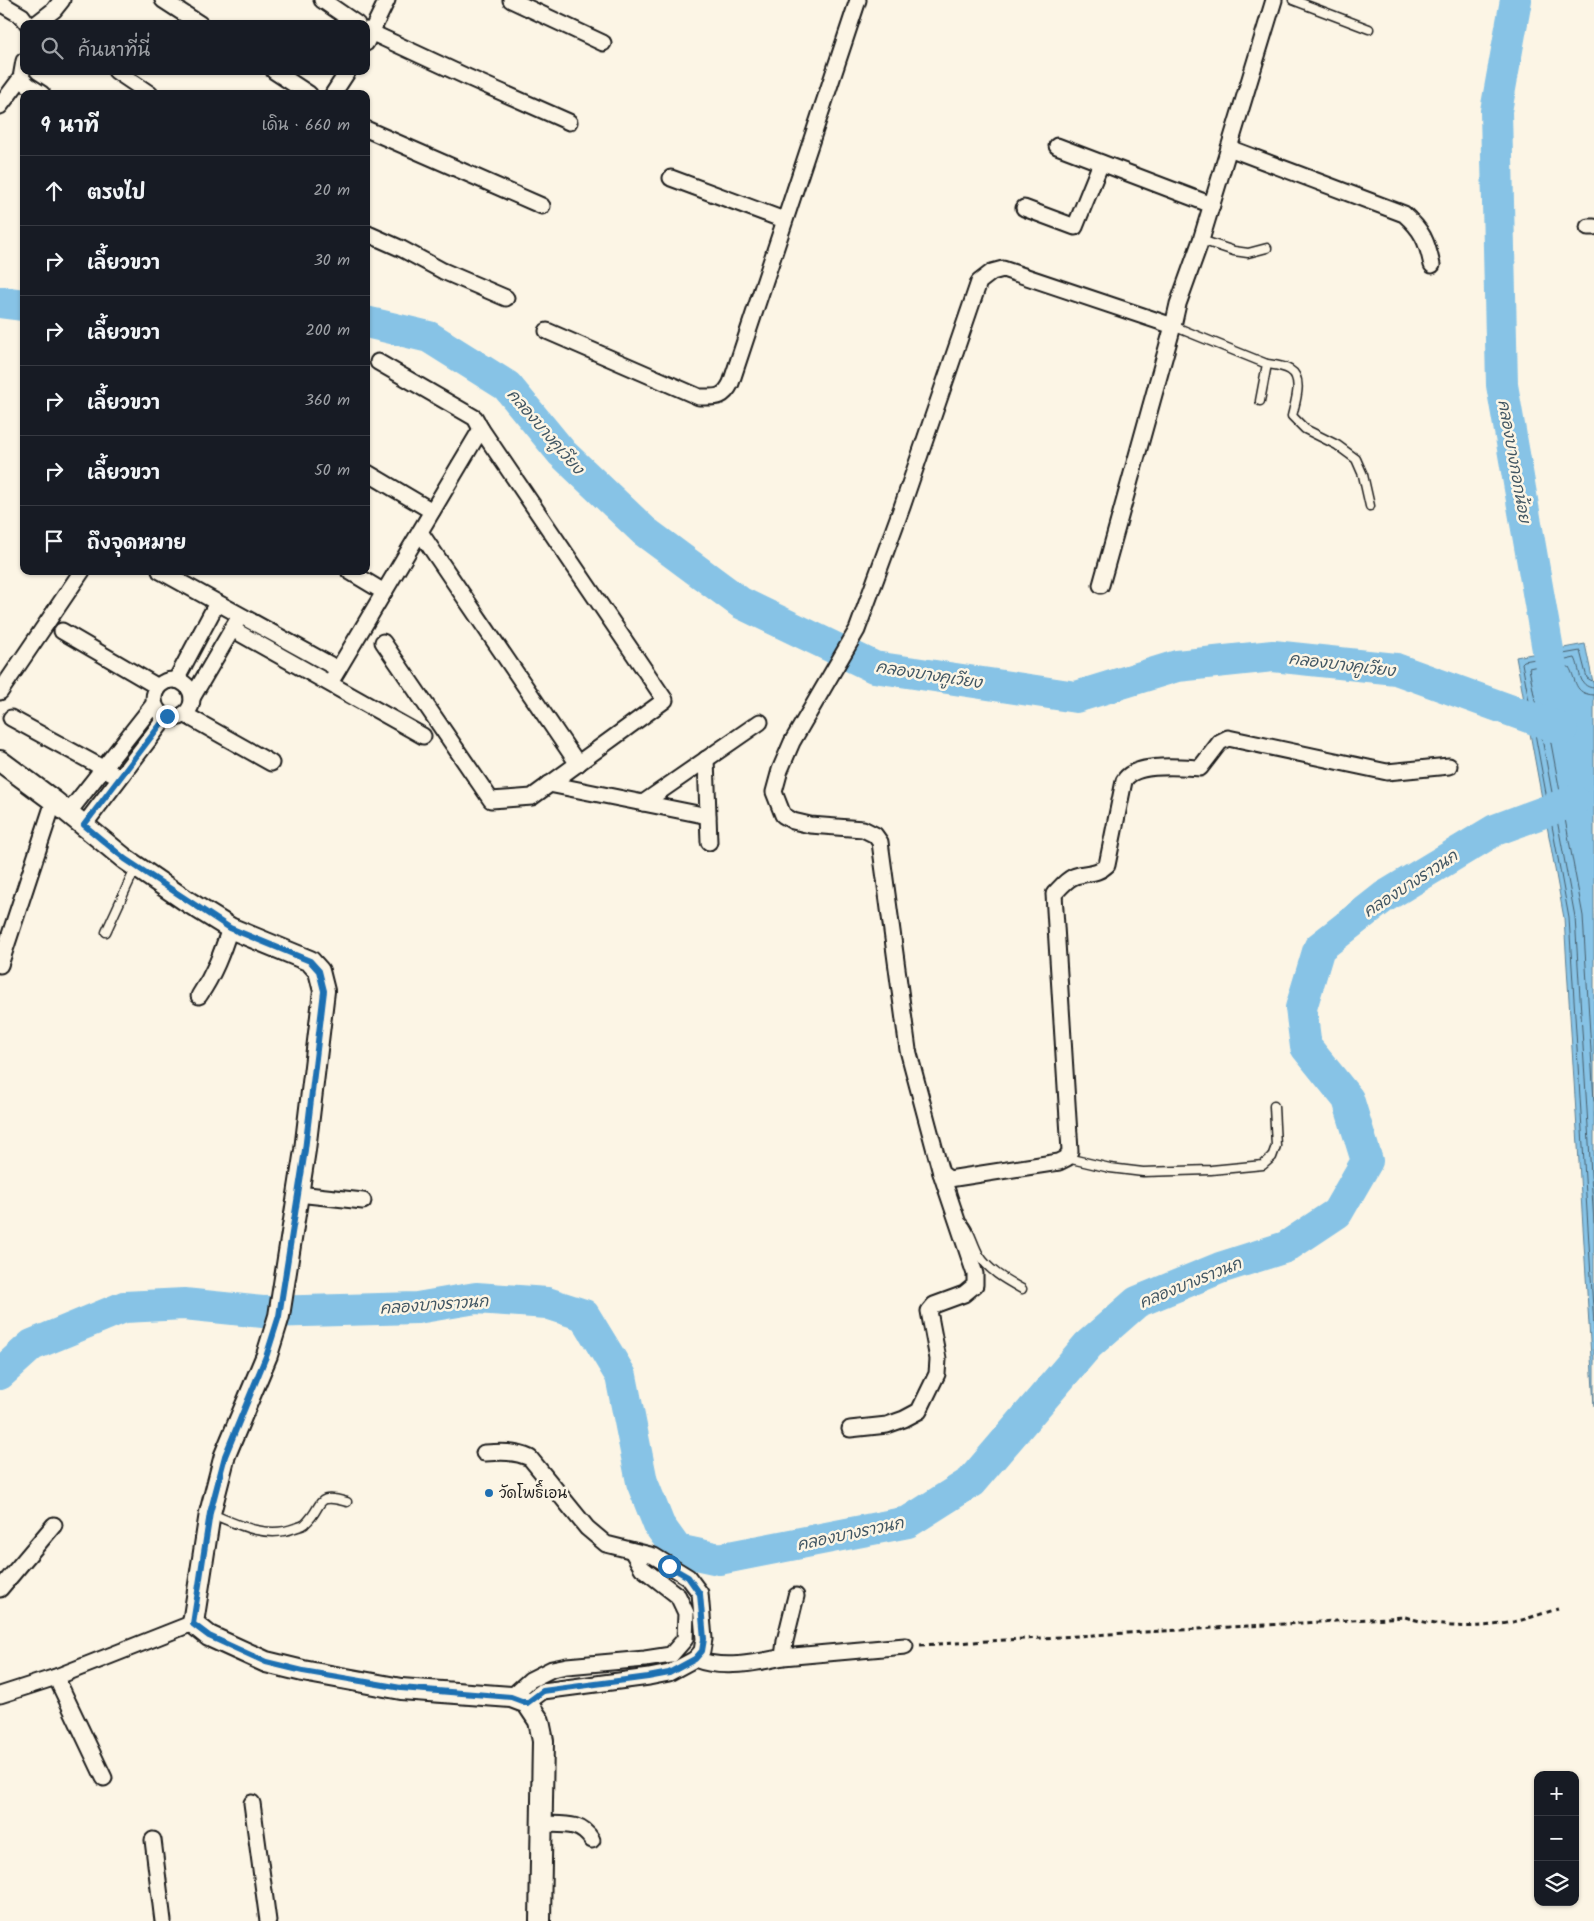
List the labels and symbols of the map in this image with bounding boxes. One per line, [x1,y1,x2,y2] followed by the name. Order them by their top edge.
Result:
[500,384,591,482] water label: คลองบางคูเวียง
[1490,398,1537,526] water label: คลองบางกอกน้อย
[1287,647,1398,685] water label: คลองบางคูเวียง
[874,655,985,696] water label: คลองบางคูเวียง
[156,705,179,728] route end
[1359,843,1464,924] water label: คลองบางราวนก
[1136,1251,1247,1315] water label: คลองบางราวนก
[379,1289,491,1322] water label: คลองบางราวนก
[499,1479,567,1506] place label: วัดโพธิ์เอน
[483,1487,495,1499] marker: วัดโพธิ์เอน
[795,1511,908,1558] water label: คลองบางราวนก
[658,1555,681,1578] route start

